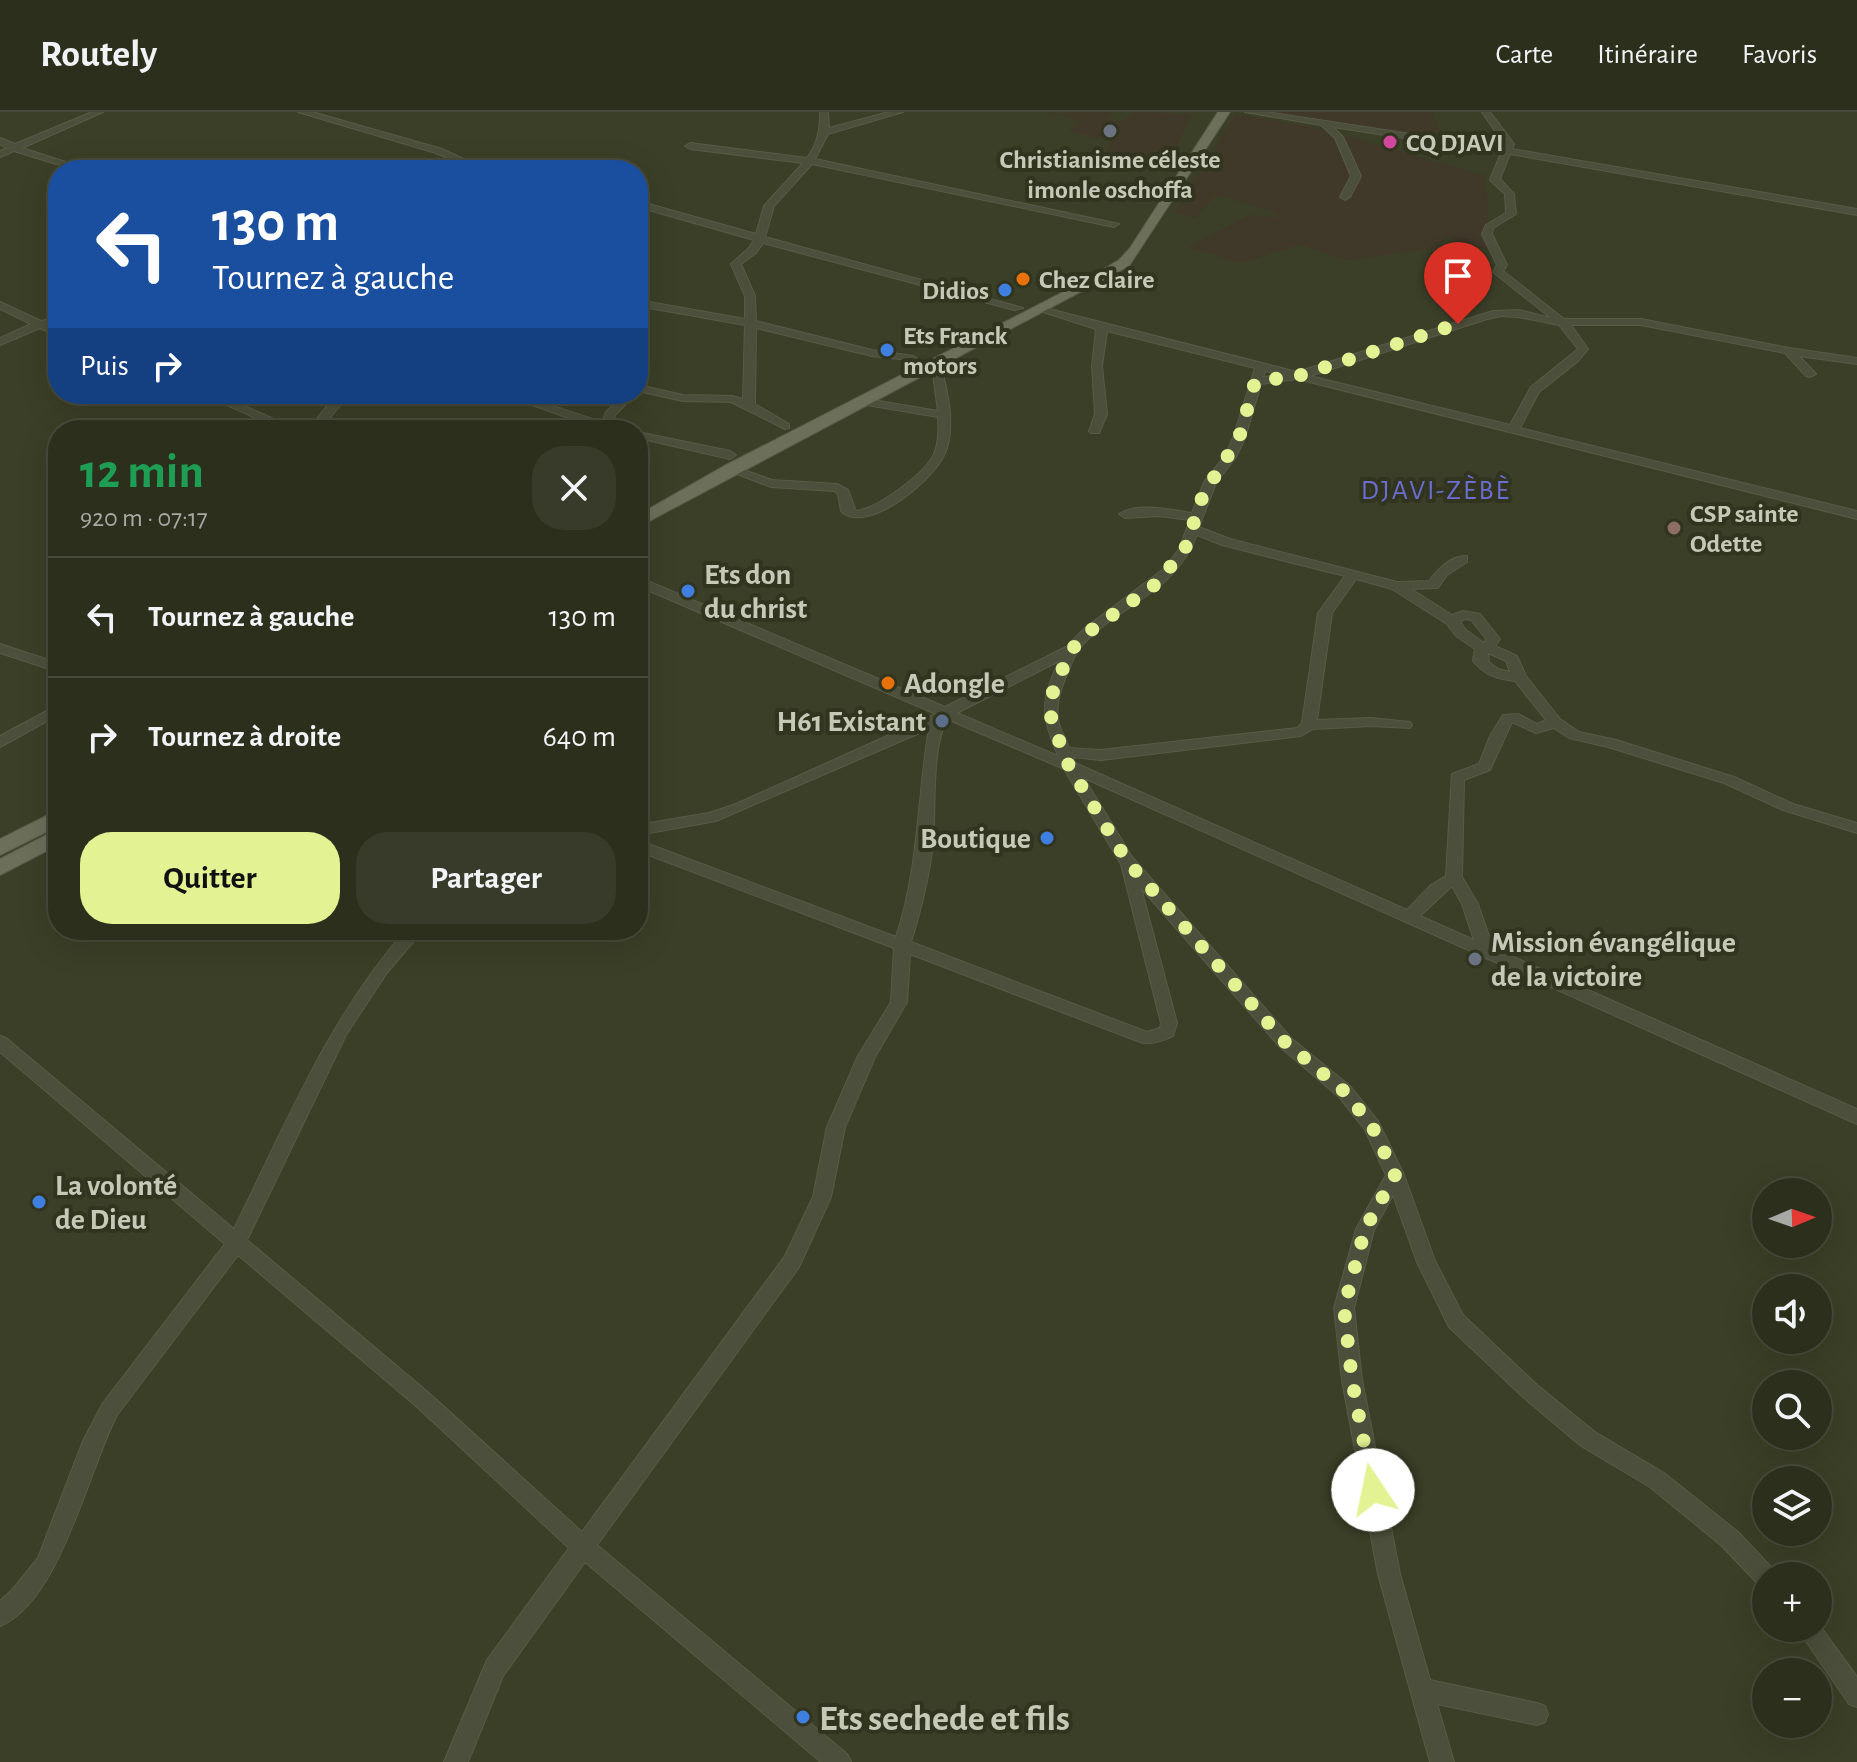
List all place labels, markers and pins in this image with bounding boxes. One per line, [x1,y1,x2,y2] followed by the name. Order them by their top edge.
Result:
[1101,122,1119,140] marker: Christianisme céleste imonle oschoffa
[1406,130,1504,156] place label: CQ DJAVI
[1381,133,1399,151] marker: CQ DJAVI
[1000,147,1220,203] place label: Christianisme céleste imonle oschoffa
[1424,242,1492,324] pin
[1039,267,1155,293] place label: Chez Claire
[1014,270,1032,288] marker: Chez Claire
[922,278,989,304] place label: Didios
[996,281,1014,299] marker: Didios
[903,323,1008,379] place label: Ets Franck motors
[878,341,896,359] marker: Ets Franck motors
[1690,501,1799,557] place label: CSP sainte Odette
[1665,519,1683,537] marker: CSP sainte Odette
[704,560,807,624] place label: Ets don du christ
[679,582,697,600] marker: Ets don du christ
[904,669,1005,699] place label: Adongle
[879,674,897,692] marker: Adongle
[776,707,926,737] place label: H61 Existant
[933,712,951,730] marker: H61 Existant
[920,824,1031,854] place label: Boutique
[1038,829,1056,847] marker: Boutique
[1491,928,1736,992] place label: Mission évangélique de la victoire
[1466,950,1484,968] marker: Mission évangélique de la victoire
[55,1171,177,1235] place label: La volonté de Dieu
[30,1193,48,1211] marker: La volonté de Dieu
[819,1701,1070,1737] place label: Ets sechede et fils
[794,1708,812,1726] marker: Ets sechede et fils

